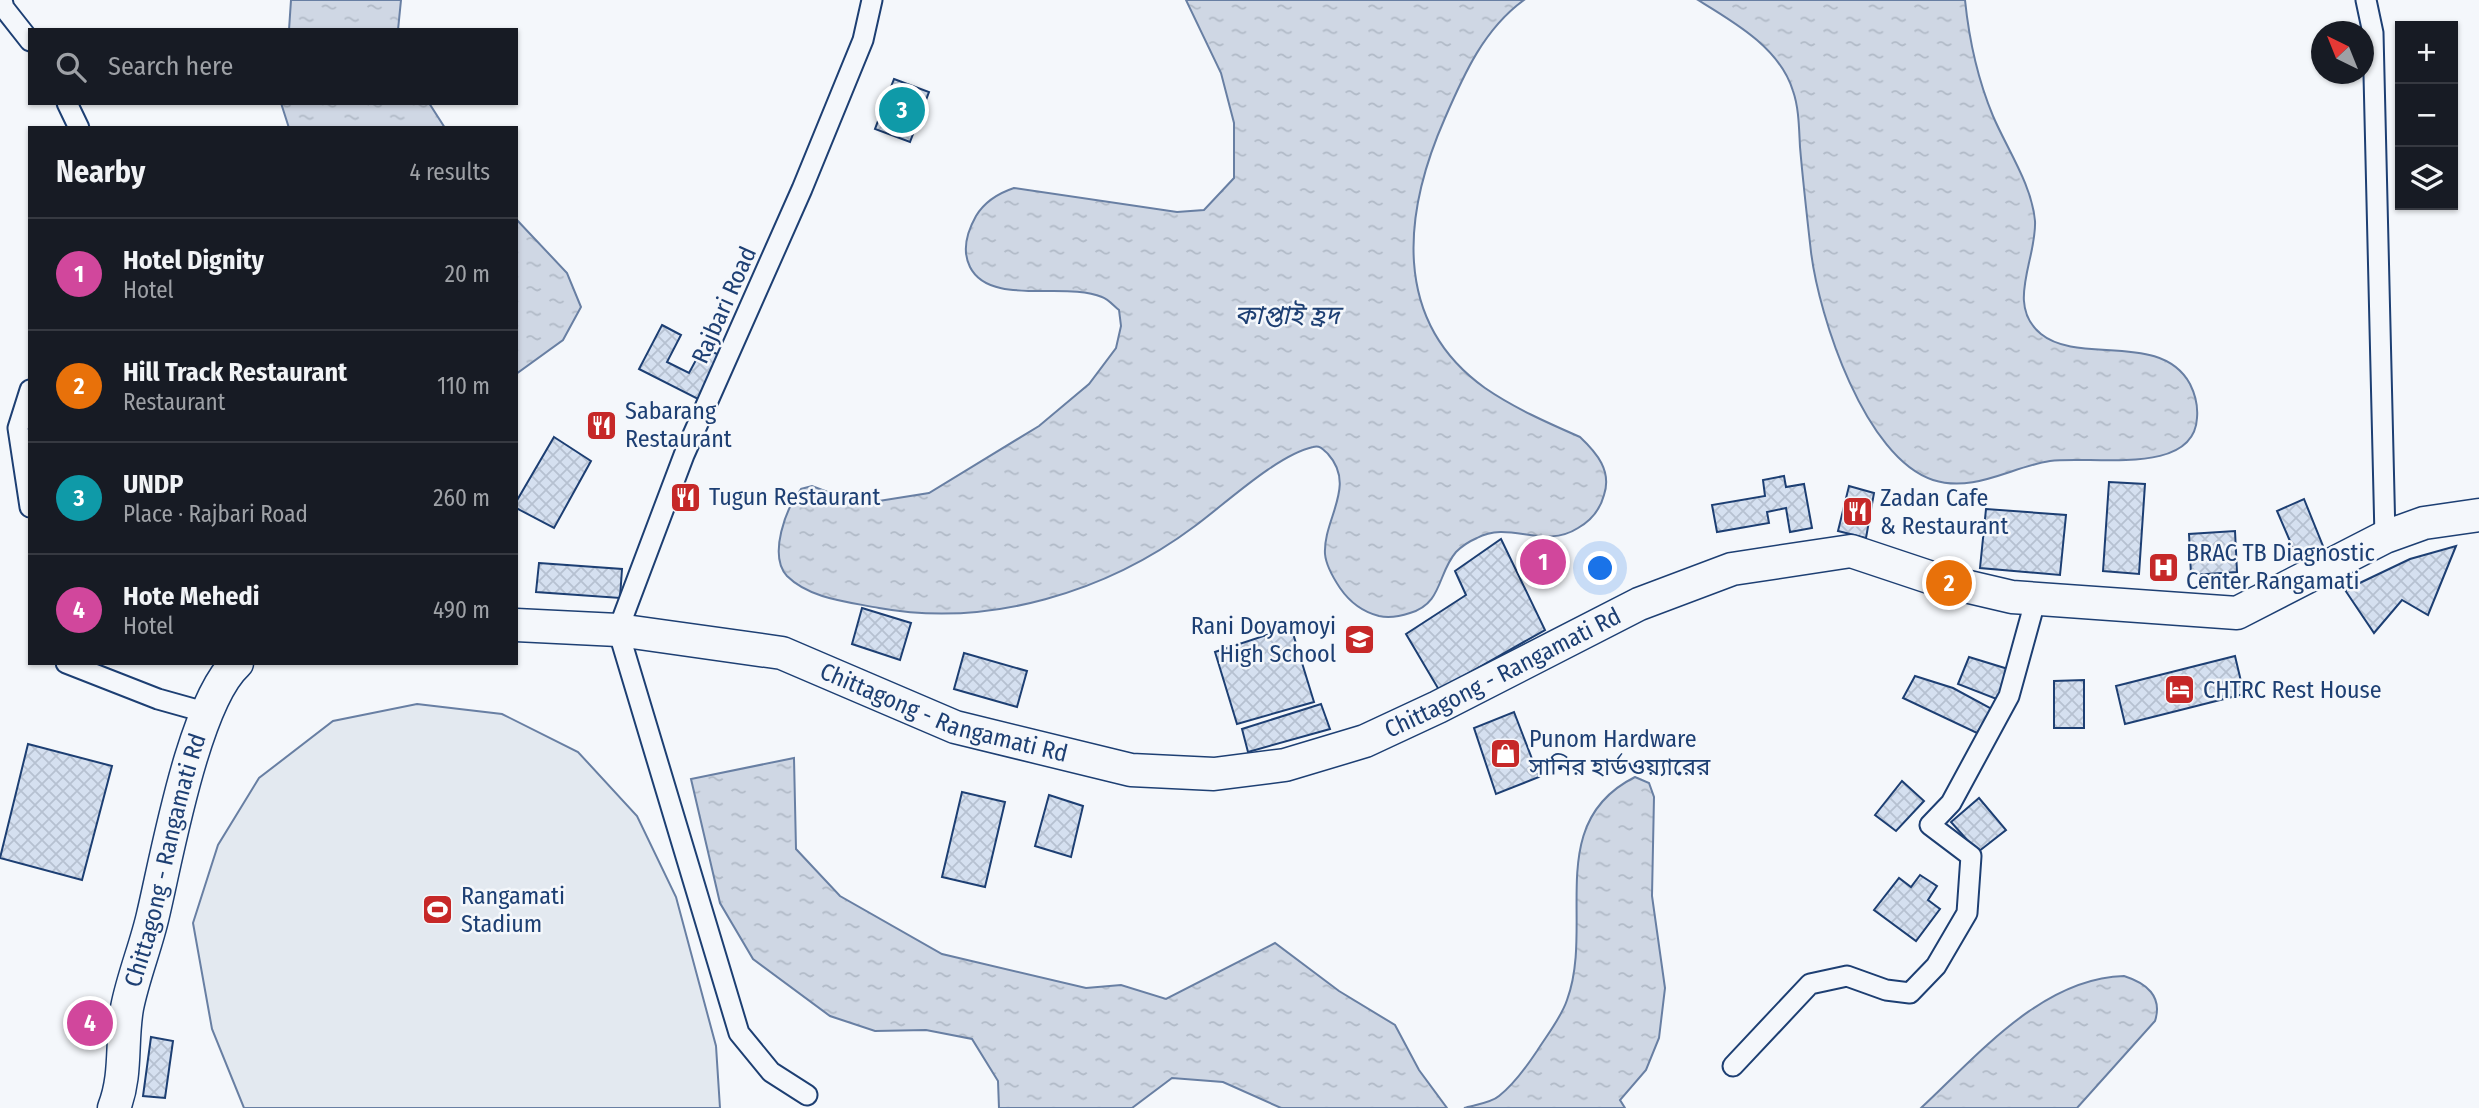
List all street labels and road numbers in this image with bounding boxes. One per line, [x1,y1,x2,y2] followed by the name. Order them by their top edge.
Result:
[686,242,762,368] street label: Rajbari Road
[1380,602,1626,744] street label: Chittagong - Rangamati Rd
[816,657,1070,768] street label: Chittagong - Rangamati Rd
[119,730,212,990] street label: Chittagong - Rangamati Rd

